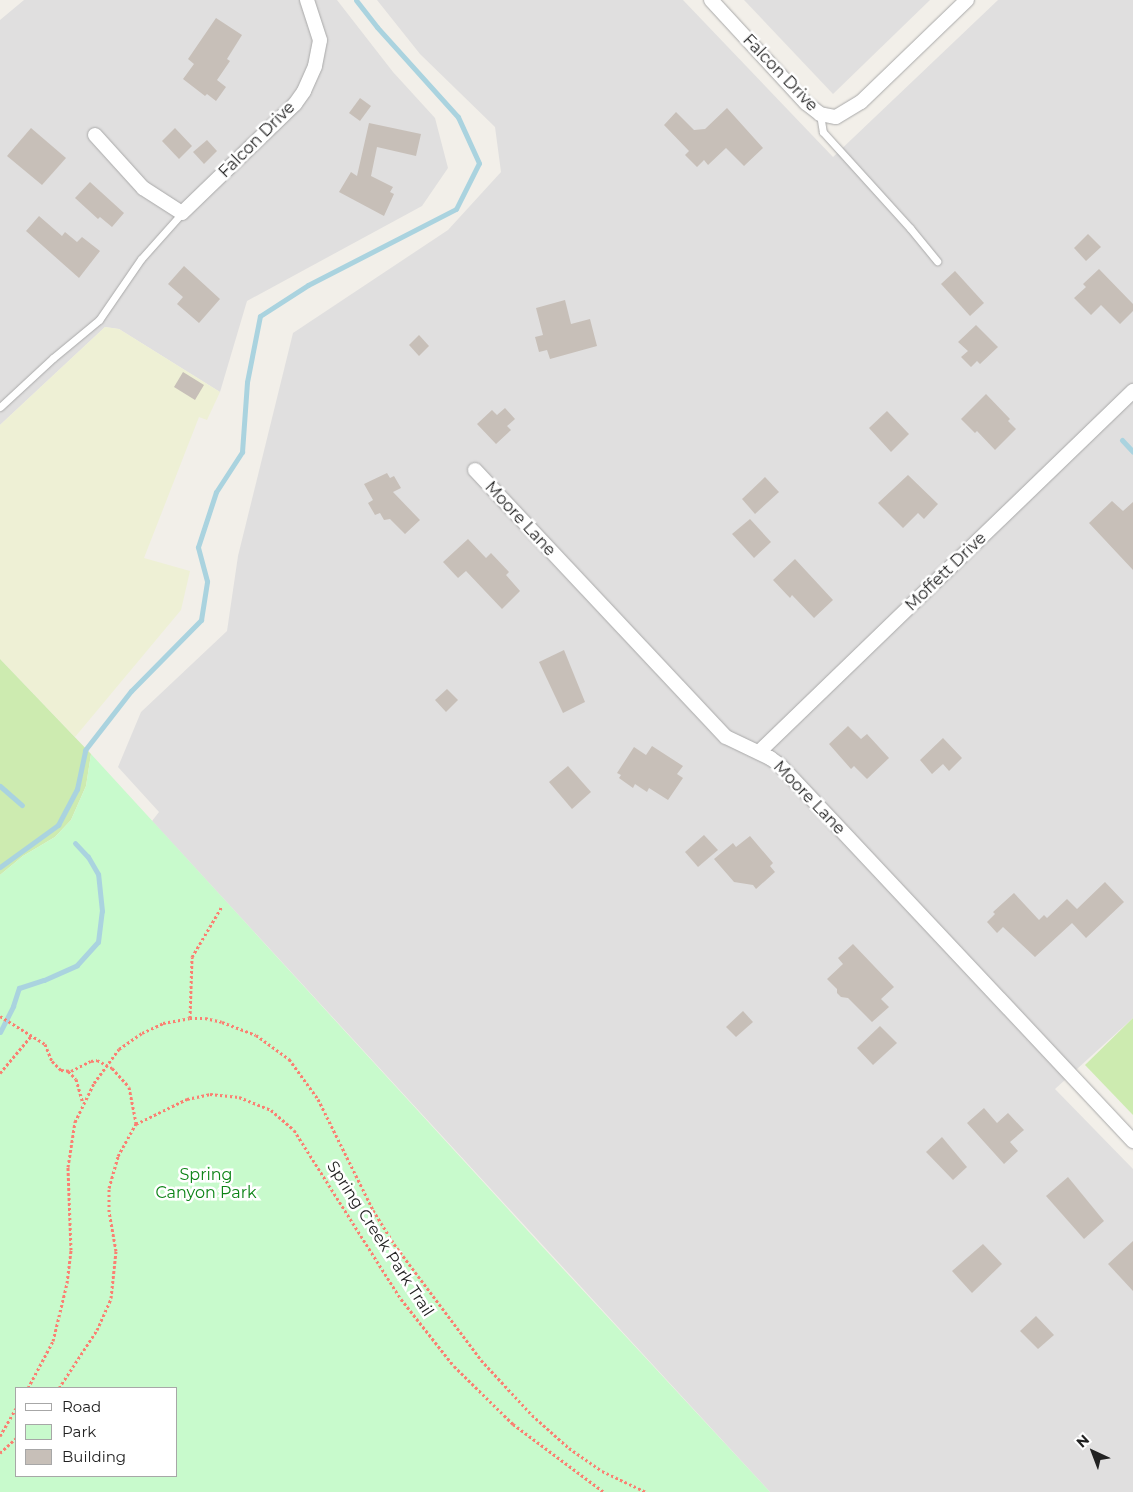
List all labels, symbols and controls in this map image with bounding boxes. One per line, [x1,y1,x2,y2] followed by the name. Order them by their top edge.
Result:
[739,31,821,115] street label: Falcon Drive
[215,98,299,182] street label: Falcon Drive
[481,478,559,560] street label: Moore Lane
[902,529,990,615] street label: Moffett Drive
[769,757,849,839] street label: Moore Lane
[323,1158,437,1320] street label: Spring Creek Park Trail
[155,1165,257,1203] park label: Spring Canyon Park
[15,1387,178,1477] legend
[62,1397,101,1416] text: Road
[62,1422,96,1441] text: Park
[1068,1427,1118,1477] north arrow
[1072,1431,1093,1451] text: N
[62,1447,126,1466] text: Building

